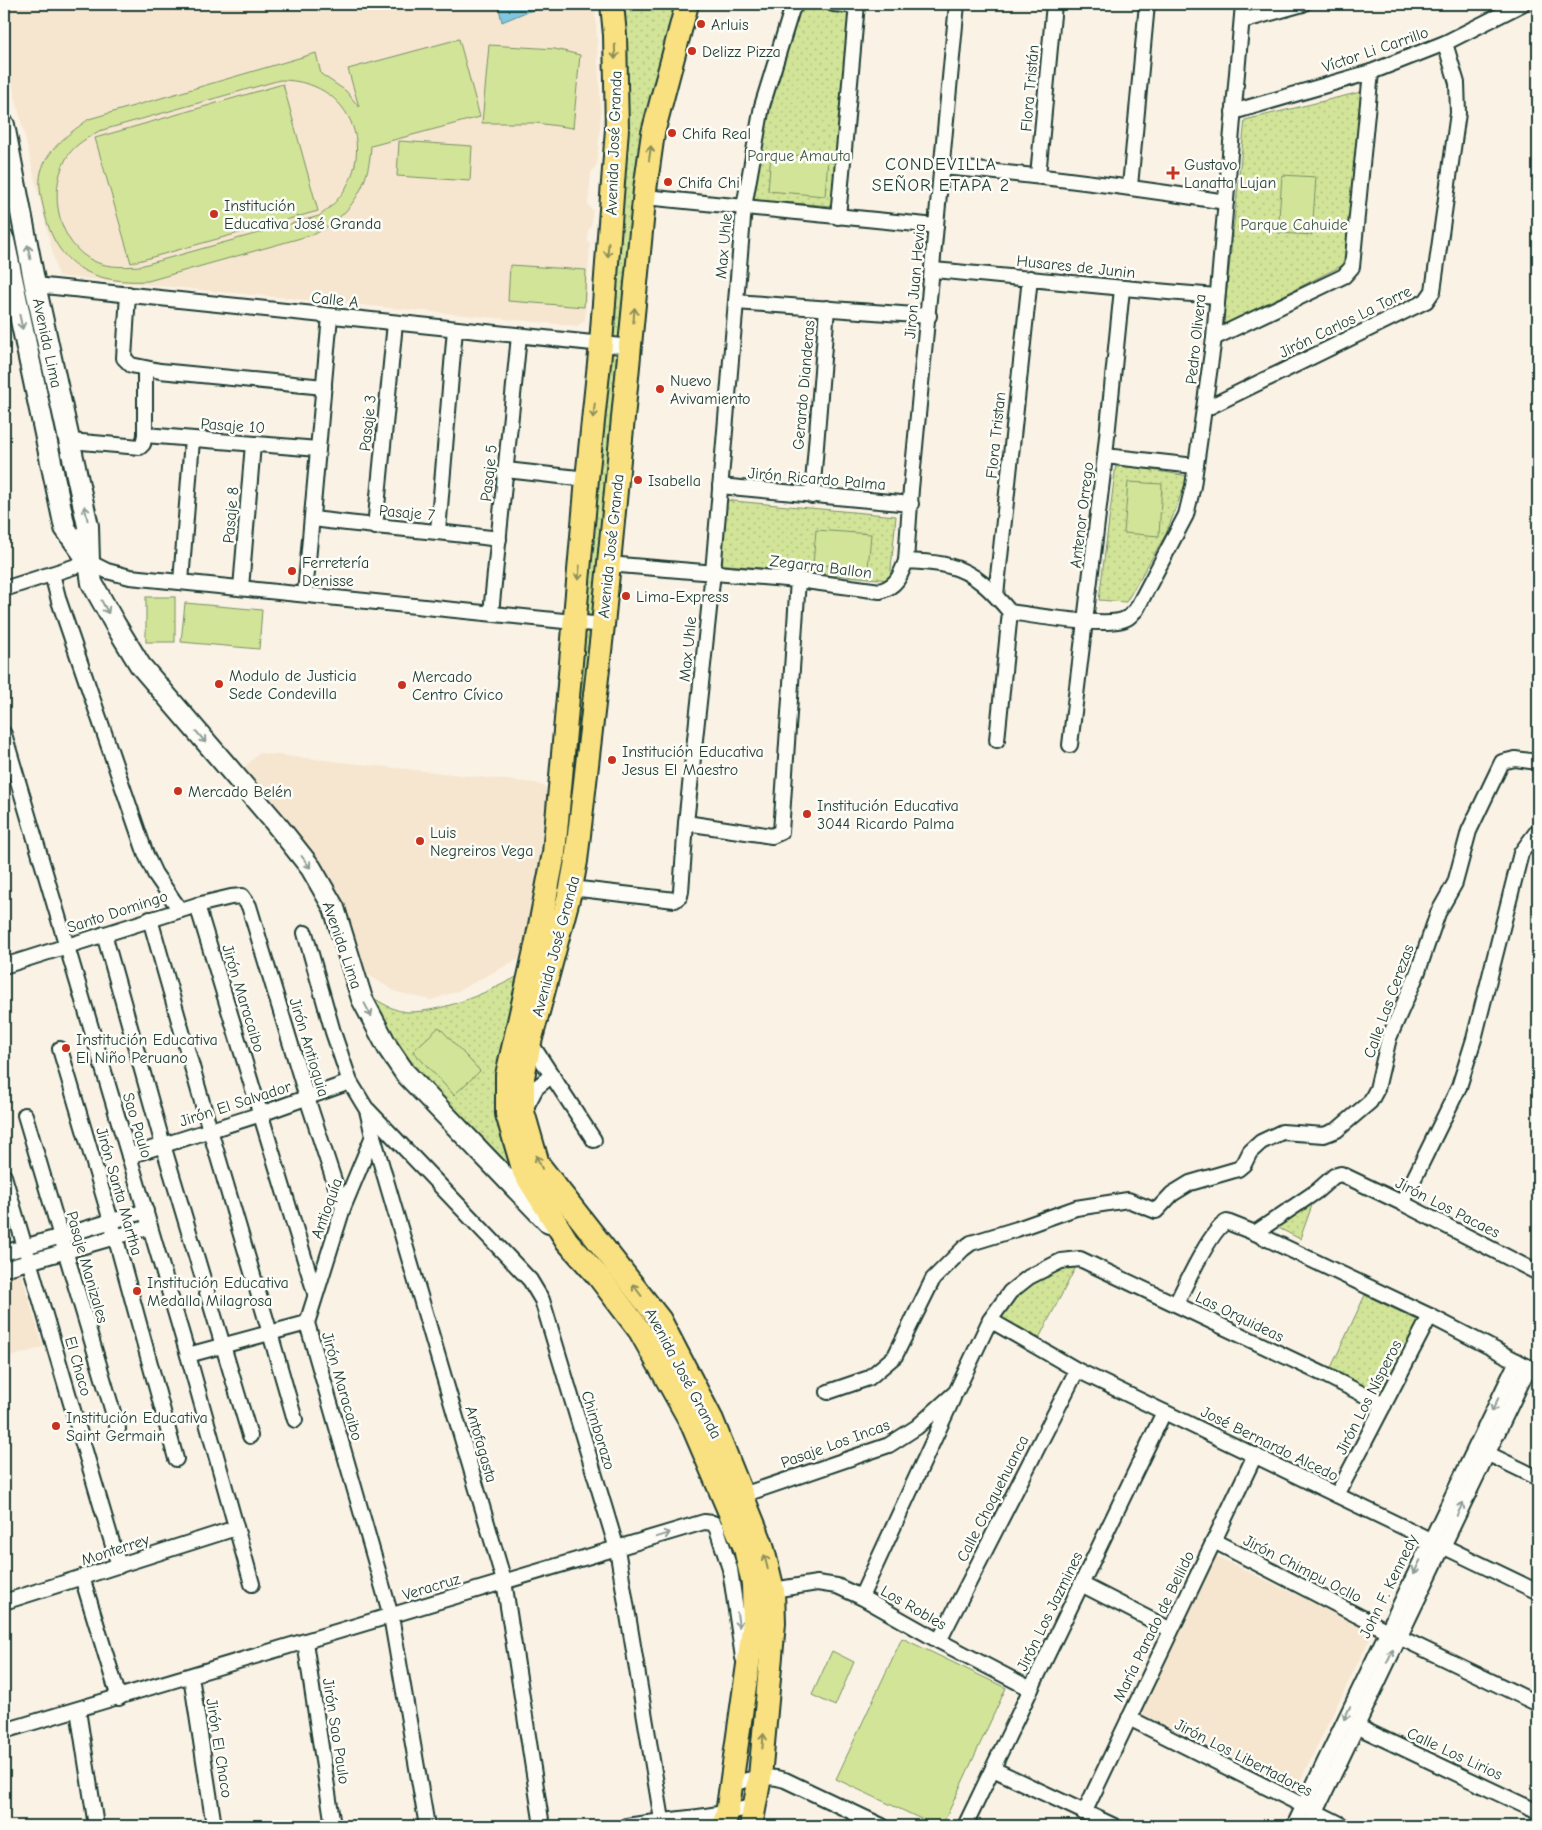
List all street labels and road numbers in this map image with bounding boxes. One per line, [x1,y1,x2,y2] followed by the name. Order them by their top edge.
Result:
[1320,23,1431,77] street label: Víctor Li Carrillo
[1017,44,1043,132] street label: Flora Tristán
[602,70,626,216] street label: Avenida José Granda
[712,213,736,280] street label: Max Uhle
[901,223,929,340] street label: Jiron Juan Hevia
[1016,252,1136,282] street label: Husares de Junin
[1276,282,1414,362] street label: Jirón Carlos La Torre
[310,289,360,311] street label: Calle A
[1182,293,1210,385] street label: Pedro Olivera
[29,297,65,390] street label: Avenida Lima
[789,319,819,451] street label: Gerardo Dianderas
[982,391,1009,479] street label: Flora Tristan
[356,394,380,452] street label: Pasaje 3
[200,415,266,437] street label: Pasaje 10
[477,444,501,502] street label: Pasaje 5
[1067,461,1097,569] street label: Antenor Orrego
[747,464,887,494] street label: Jirón Ricardo Palma
[594,473,628,619] street label: Avenida José Granda
[220,486,242,544] street label: Pasaje 8
[378,502,436,524] street label: Pasaje 7
[769,552,873,582] street label: Zegarra Ballon
[676,615,700,683] street label: Max Uhle
[528,874,583,1019] street label: Avenida José Granda
[65,887,170,937] street label: Santo Domingo
[319,899,365,991] street label: Avenida Lima
[218,942,268,1055] street label: Jirón Maracaibo
[1360,942,1418,1061] street label: Calle Las Cerezas
[285,996,333,1099] street label: Jirón Antioquia
[177,1077,294,1131] street label: Jirón El Salvador
[119,1090,156,1160] street label: Sao Paulo
[92,1125,146,1257] street label: Jirón Santa Martha
[1392,1174,1503,1242] street label: Jirón Los Pacaes
[308,1176,346,1241] street label: Antioquía
[62,1209,112,1326] street label: Pasaje Manizales
[1193,1288,1287,1346] street label: Las Orquideas
[641,1305,725,1442] street label: Avenida José Granda
[318,1330,366,1443] street label: Jirón Maracaibo
[61,1334,95,1398] street label: El Chaco
[1332,1337,1406,1458] street label: Jirón Los Nísperos
[578,1389,619,1472] street label: Chimborazo
[1198,1403,1341,1485] street label: José Bernardo Alcedo
[462,1404,501,1485] street label: Antofagasta
[779,1416,892,1472] street label: Pasaje Los Incas
[953,1432,1033,1565] street label: Calle Choquehuanca
[79,1530,152,1569] street label: Monterrey
[1240,1531,1365,1606] street label: Jirón Chimpu Ocllo
[1356,1531,1422,1641] street label: John F. Kennedy
[1109,1548,1198,1705] street label: María Parado de Bellido
[1013,1549,1087,1674] street label: Jirón Los Jazmines
[400,1570,462,1604] street label: Veracruz
[878,1582,950,1634] street label: Los Robles
[319,1677,353,1785] street label: Jirón Sao Paulo
[202,1697,236,1799] street label: Jirón El Chaco
[1172,1715,1316,1801] street label: Jirón Los Libertadores
[1404,1724,1505,1784] street label: Calle Los Lirios

